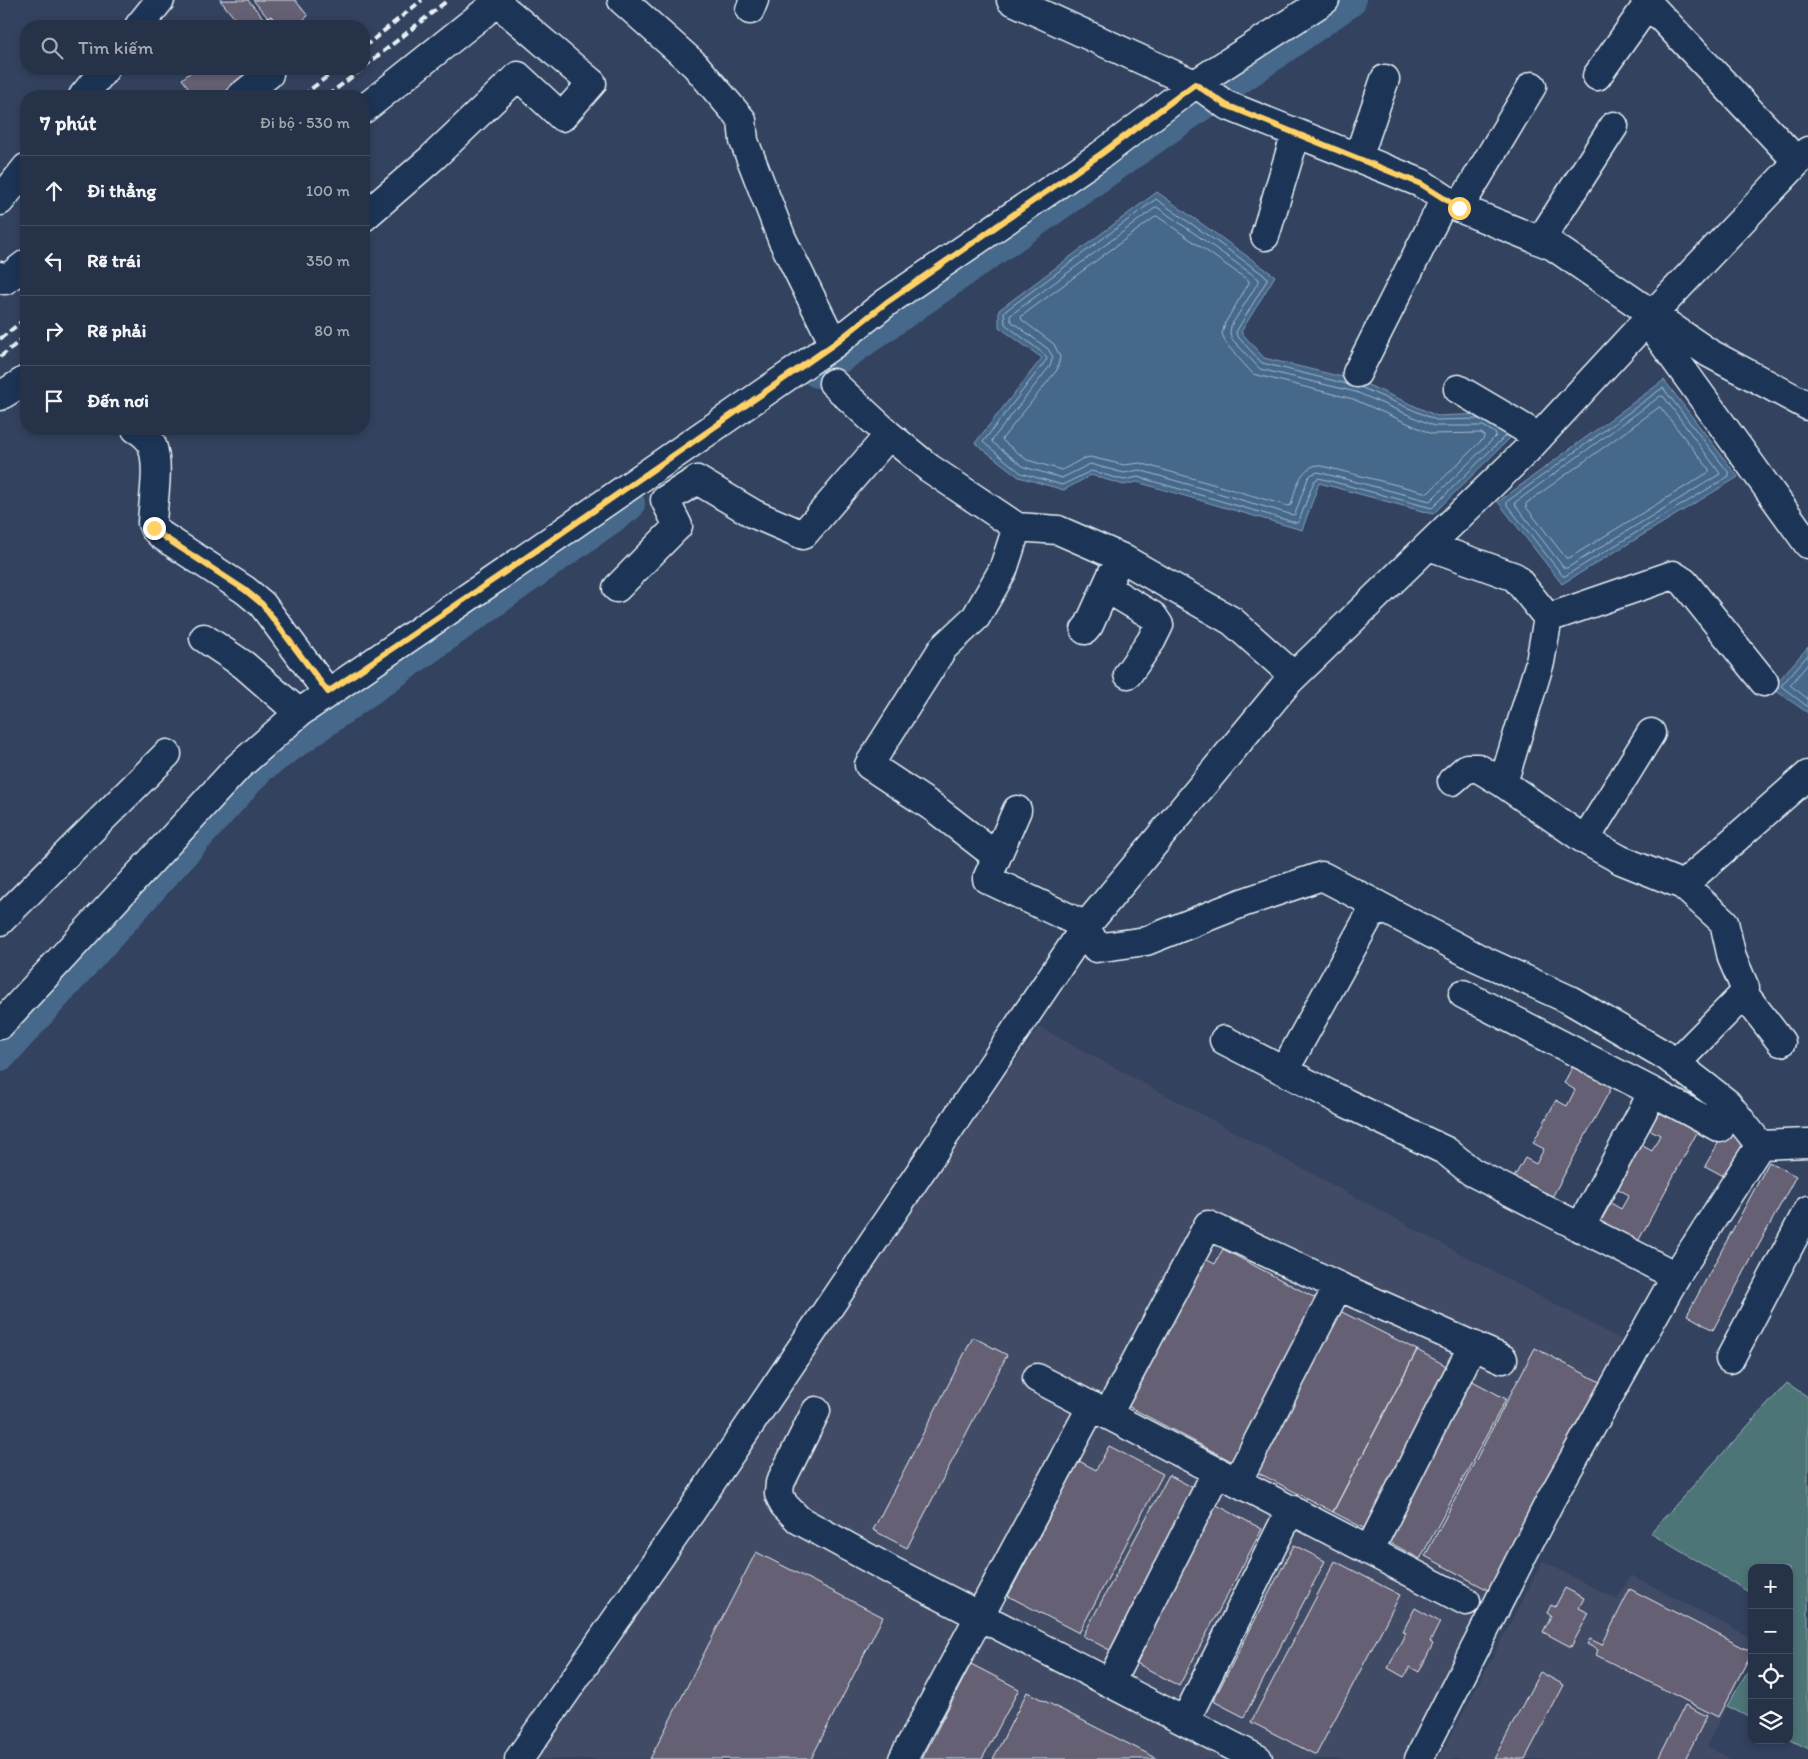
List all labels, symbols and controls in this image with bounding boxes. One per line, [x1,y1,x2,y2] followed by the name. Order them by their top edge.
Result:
[20,20,370,75] search box
[38,34,66,62] icon: search
[78,36,153,59] text: Tìm kiếm
[40,110,97,135] text: 7 phút
[260,113,350,132] text: Đi bộ · 530 m
[40,177,68,205] icon: ahead
[87,179,156,202] text: Đi thẳng
[306,181,350,200] text: 100 m
[1448,197,1471,220] route start
[40,247,68,275] icon: left
[87,249,141,272] text: Rẽ trái
[306,251,350,270] text: 350 m
[40,317,68,345] icon: right
[87,319,146,342] text: Rẽ phải
[314,321,350,340] text: 80 m
[40,387,68,415] icon: arrive
[87,389,149,412] text: Đến nơi
[143,517,166,540] route end
[1748,1564,1793,1744] map controls
[1748,1564,1793,1609] button: +
[1748,1609,1793,1654] button: −
[1748,1654,1793,1699] button: locate
[1748,1699,1793,1744] button: layers

